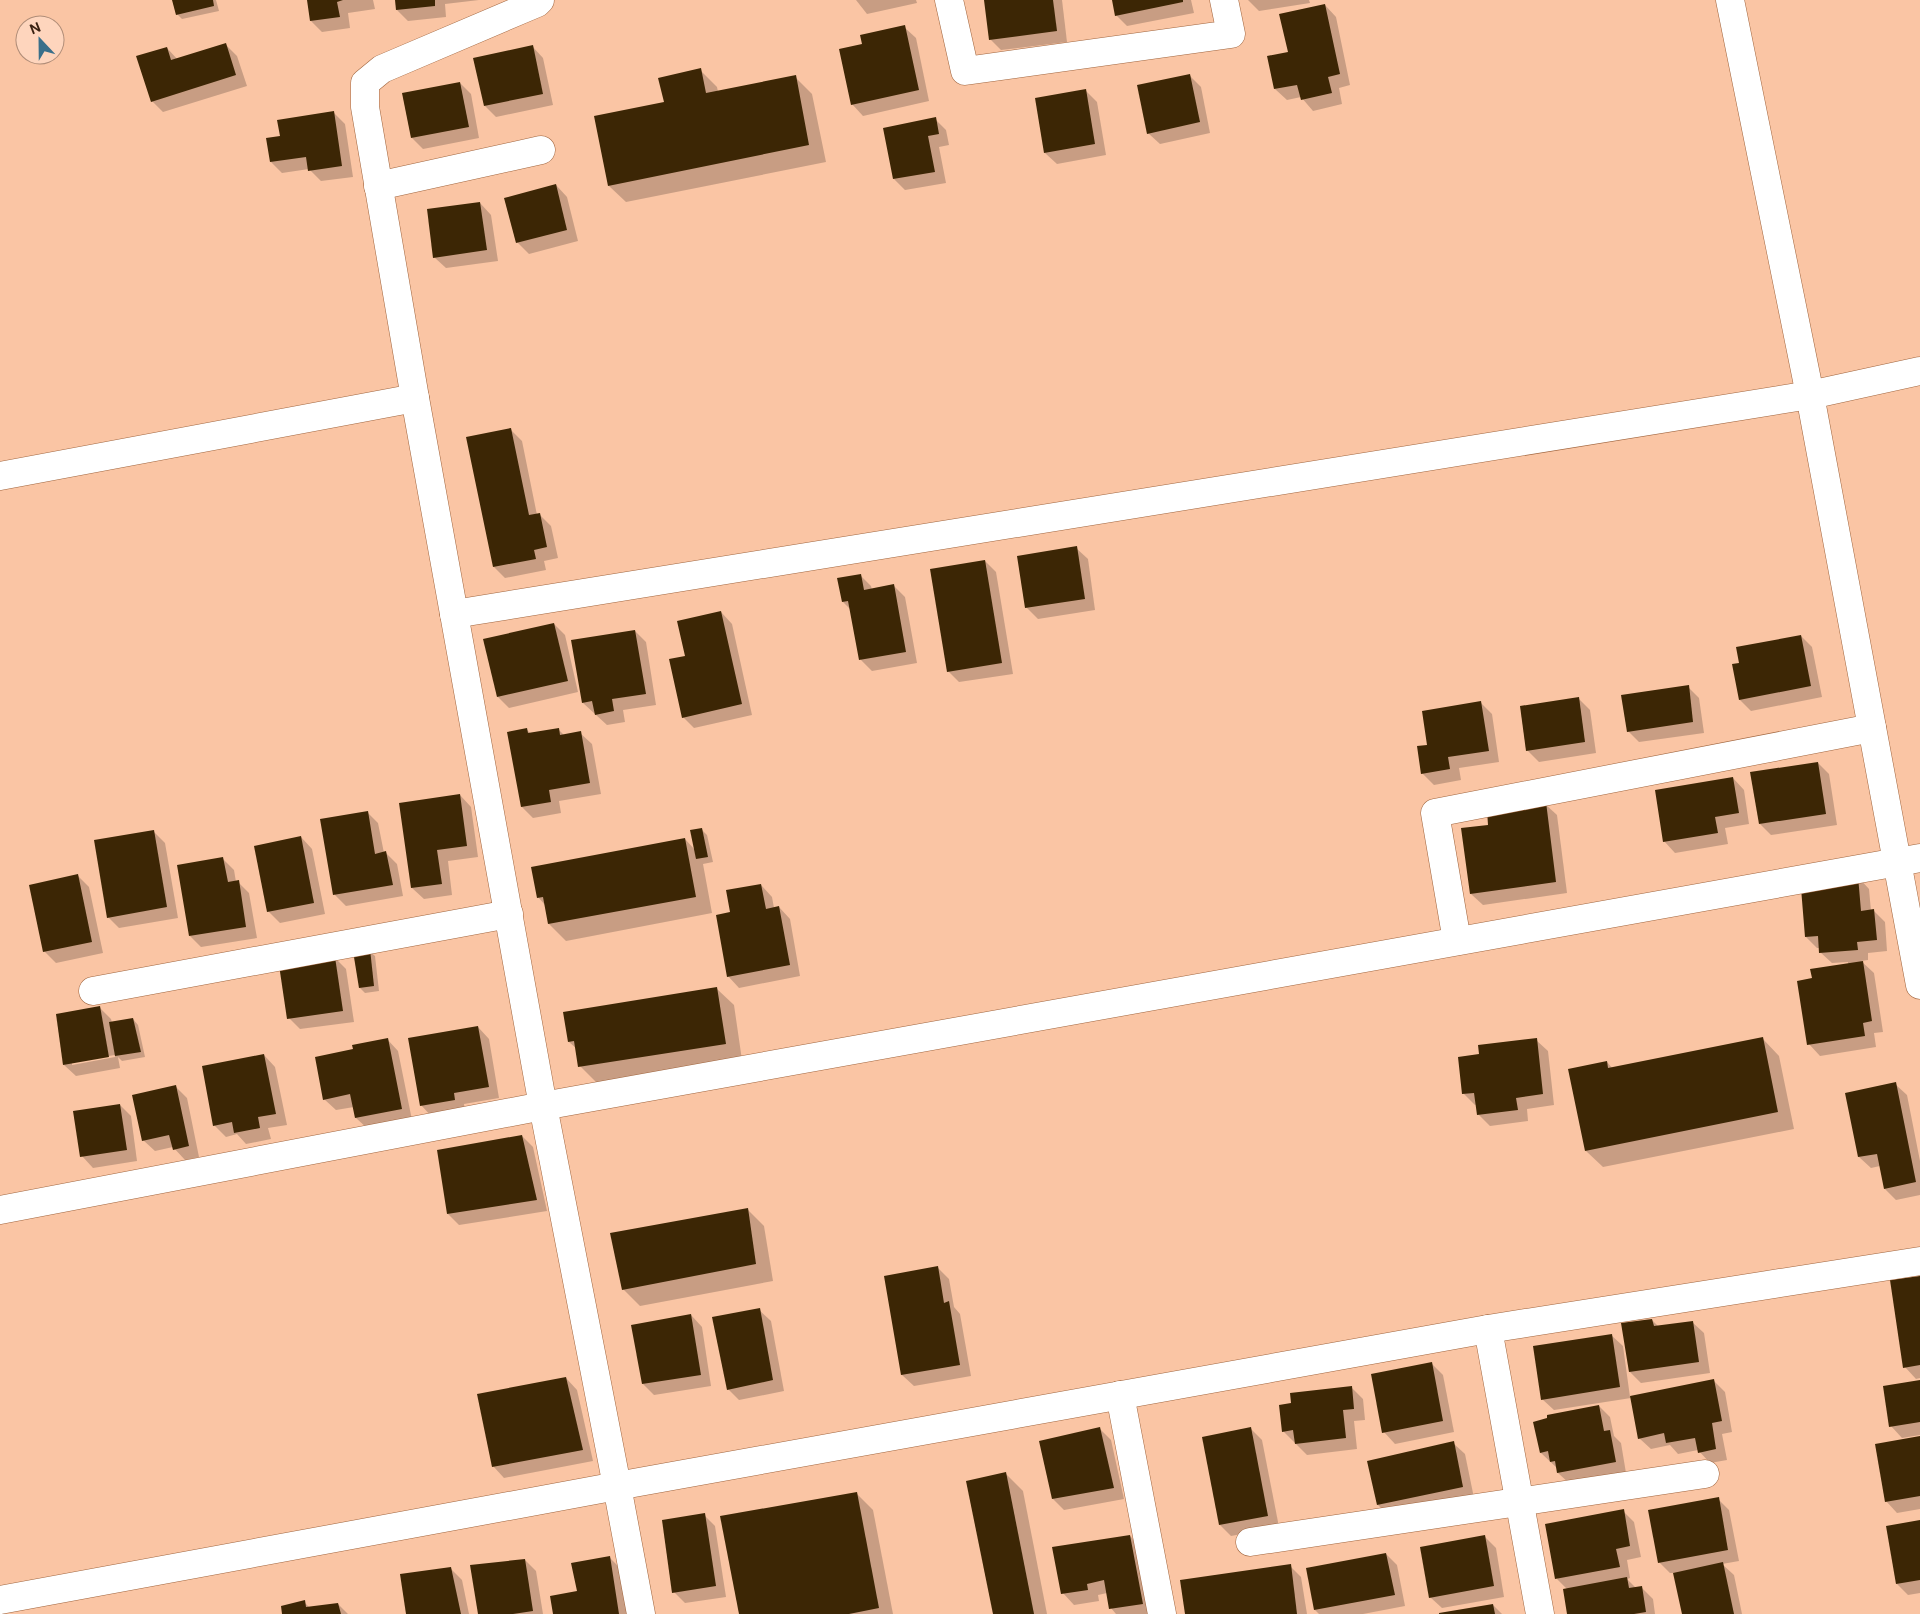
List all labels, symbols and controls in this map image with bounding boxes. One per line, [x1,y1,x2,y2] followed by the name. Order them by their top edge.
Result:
[15,15,65,65] north arrow
[27,18,43,38] text: N

